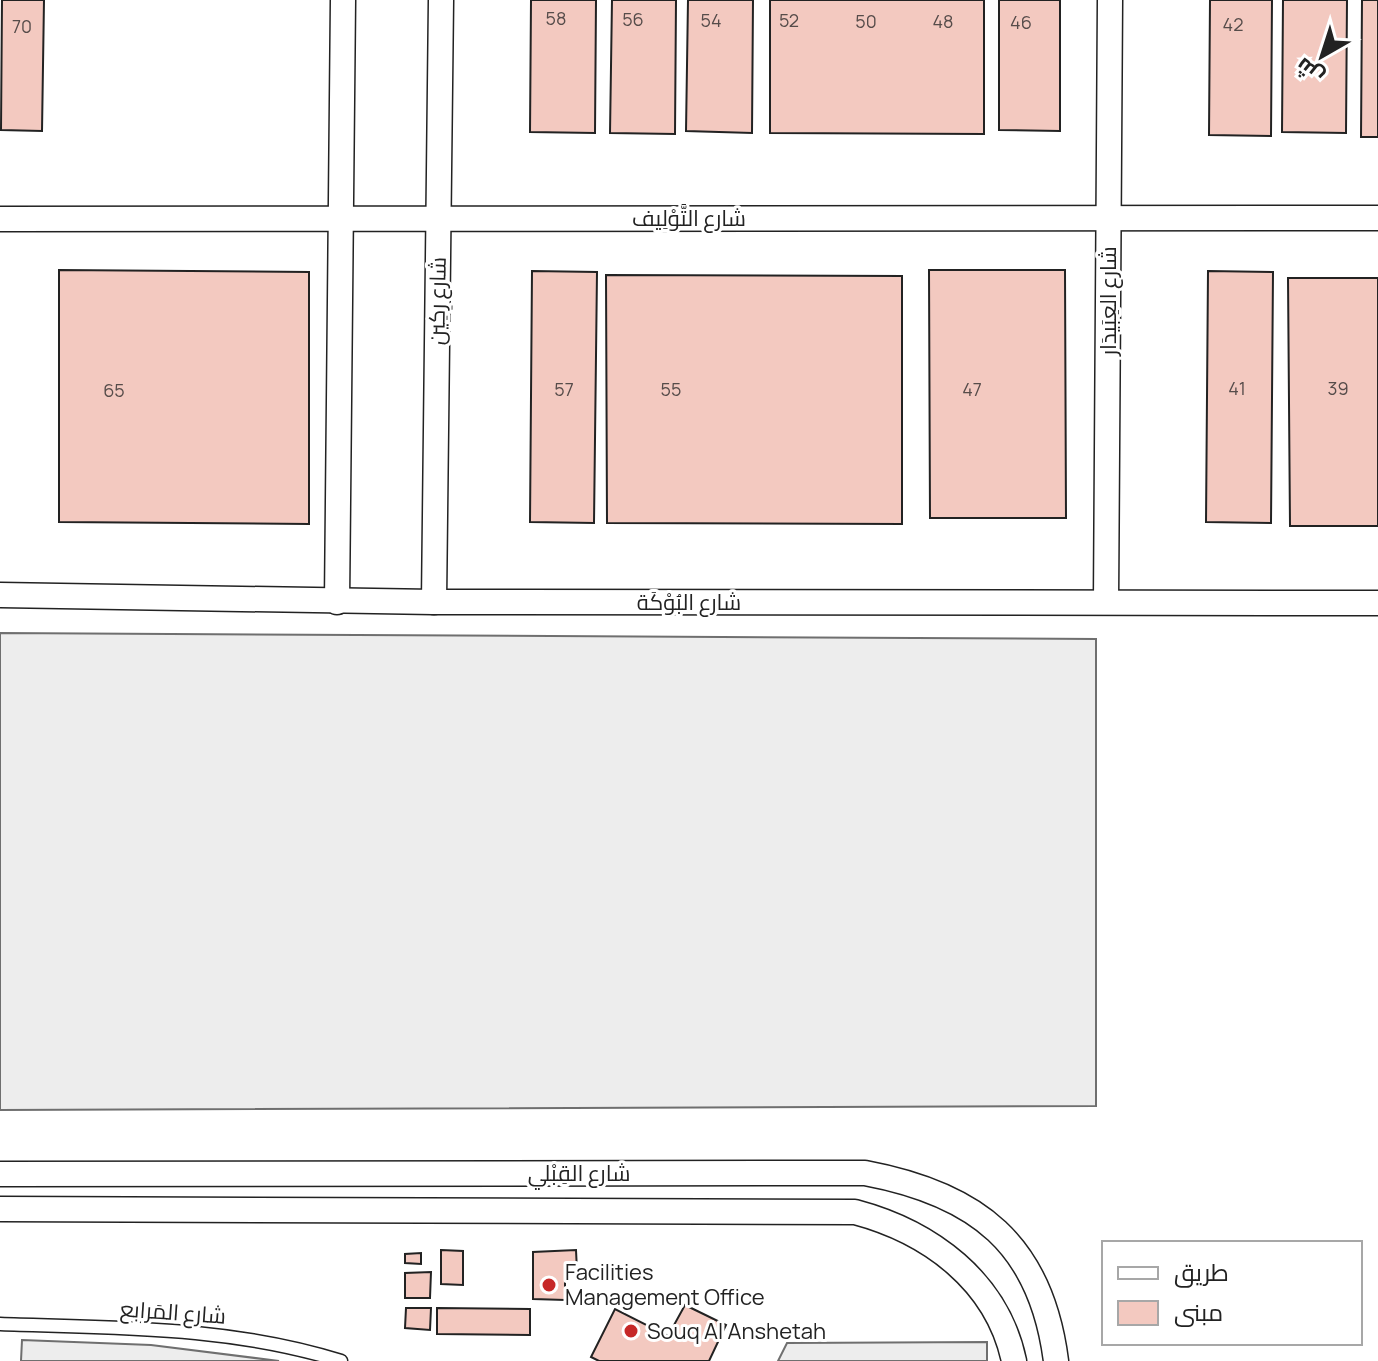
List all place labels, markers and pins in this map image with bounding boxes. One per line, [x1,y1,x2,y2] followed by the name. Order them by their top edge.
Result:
[565,1257,765,1312] place label: Facilities Management Office
[540,1276,558,1294] marker: Facilities Management Office
[647,1316,826,1346] place label: Souq Al Anshetah
[622,1322,640,1340] marker: Souq Al Anshetah

